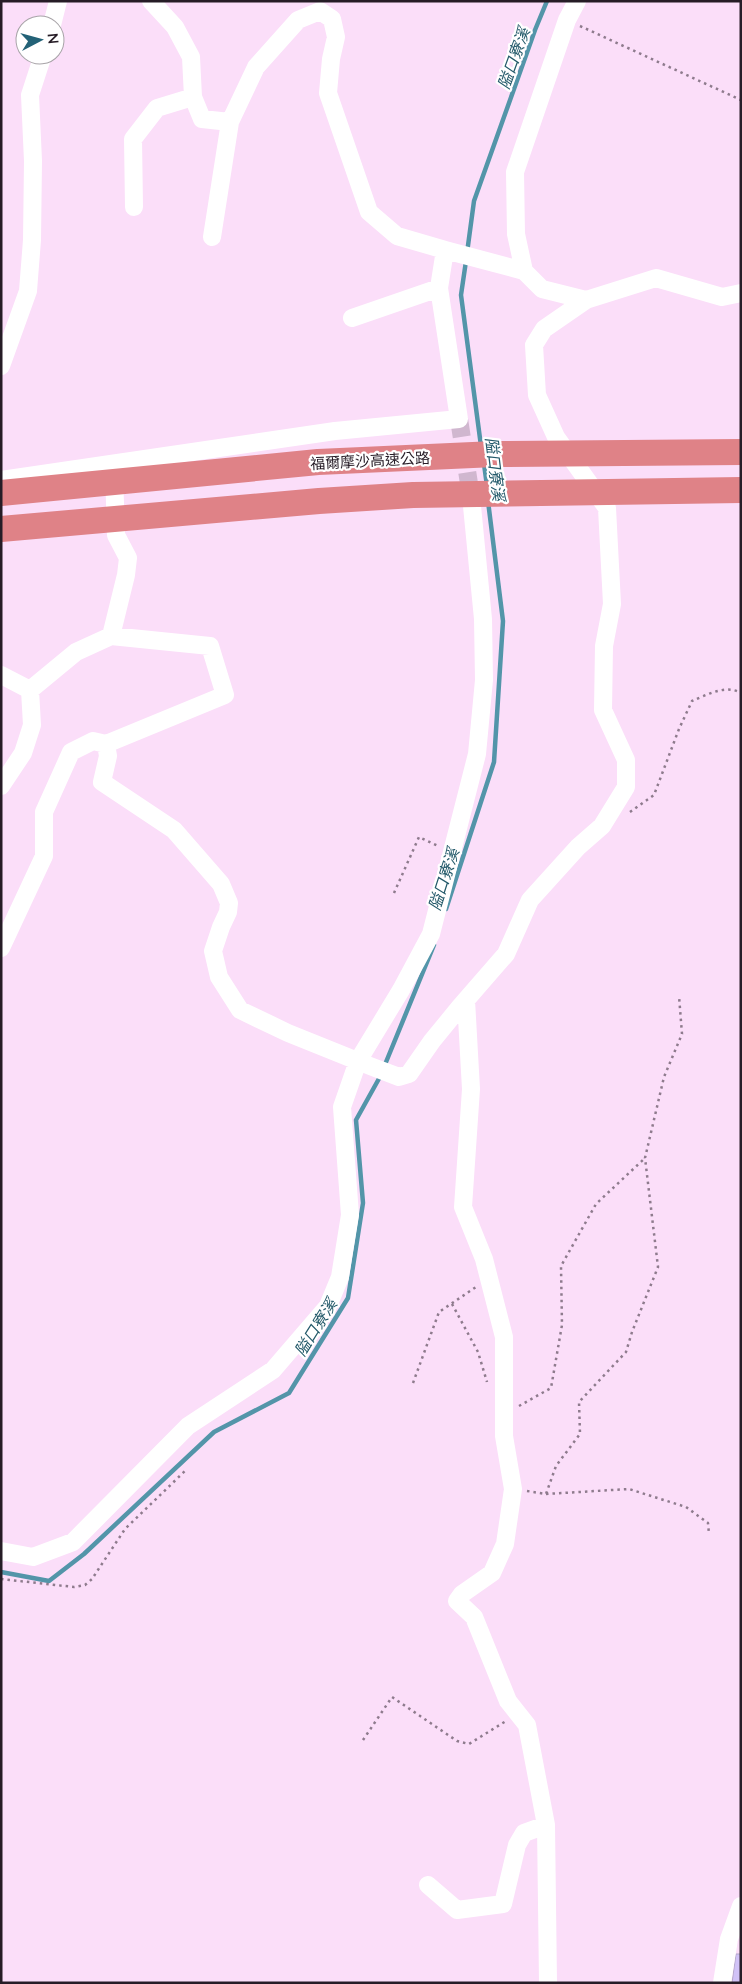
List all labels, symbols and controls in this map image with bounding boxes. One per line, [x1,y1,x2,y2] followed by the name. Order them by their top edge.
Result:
[15,15,65,65] north arrow
[493,23,534,91] water label: 隘口寮溪
[44,32,62,45] text: N
[483,436,510,504] water label: 隘口寮溪
[310,448,430,472] street label: 福爾摩沙高速公路
[424,844,463,912] water label: 隘口寮溪
[290,1293,341,1359] water label: 隘口寮溪

